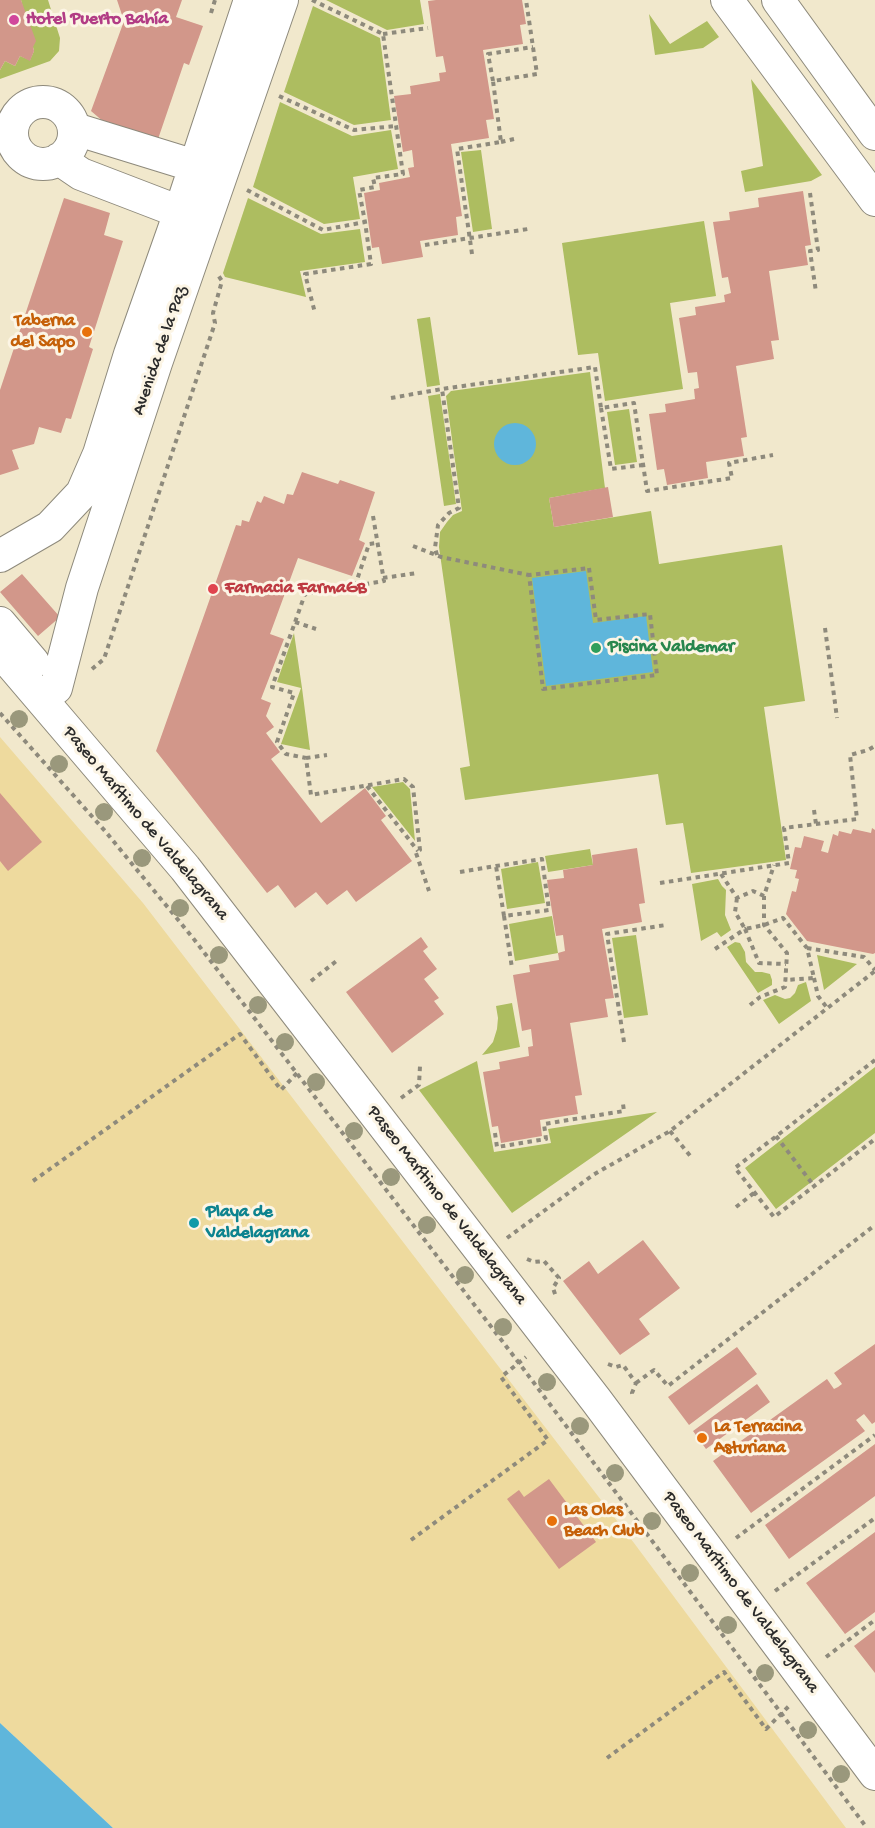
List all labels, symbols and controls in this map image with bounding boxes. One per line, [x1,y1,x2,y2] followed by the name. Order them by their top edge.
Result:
[26,9,168,31] place label: Hotel Puerto Bahía
[7,13,21,27] marker: Hotel Puerto Bahía
[129,284,193,418] street label: Avenida de la Paz
[10,311,75,354] place label: Taberna del Sapo
[80,325,94,339] marker: Taberna del Sapo
[225,578,367,600] place label: Farmacia FarmaGB
[206,582,220,596] marker: Farmacia FarmaGB
[608,637,734,659] place label: Piscina Valdemar
[589,641,603,655] marker: Piscina Valdemar
[57,723,233,925] street label: Paseo Marítimo de Valdelagrana
[362,1102,530,1310] street label: Paseo Marítimo de Valdelagrana
[206,1202,309,1244] place label: Playa de Valdelagrana
[187,1216,201,1230] marker: Playa de Valdelagrana
[714,1417,802,1460] place label: La Terracina Asturiana
[695,1431,709,1445] marker: La Terracina Asturiana
[657,1488,823,1698] street label: Paseo Marítimo de Valdelagrana
[564,1500,644,1543] place label: Las Olas Beach Club
[545,1514,559,1528] marker: Las Olas Beach Club

